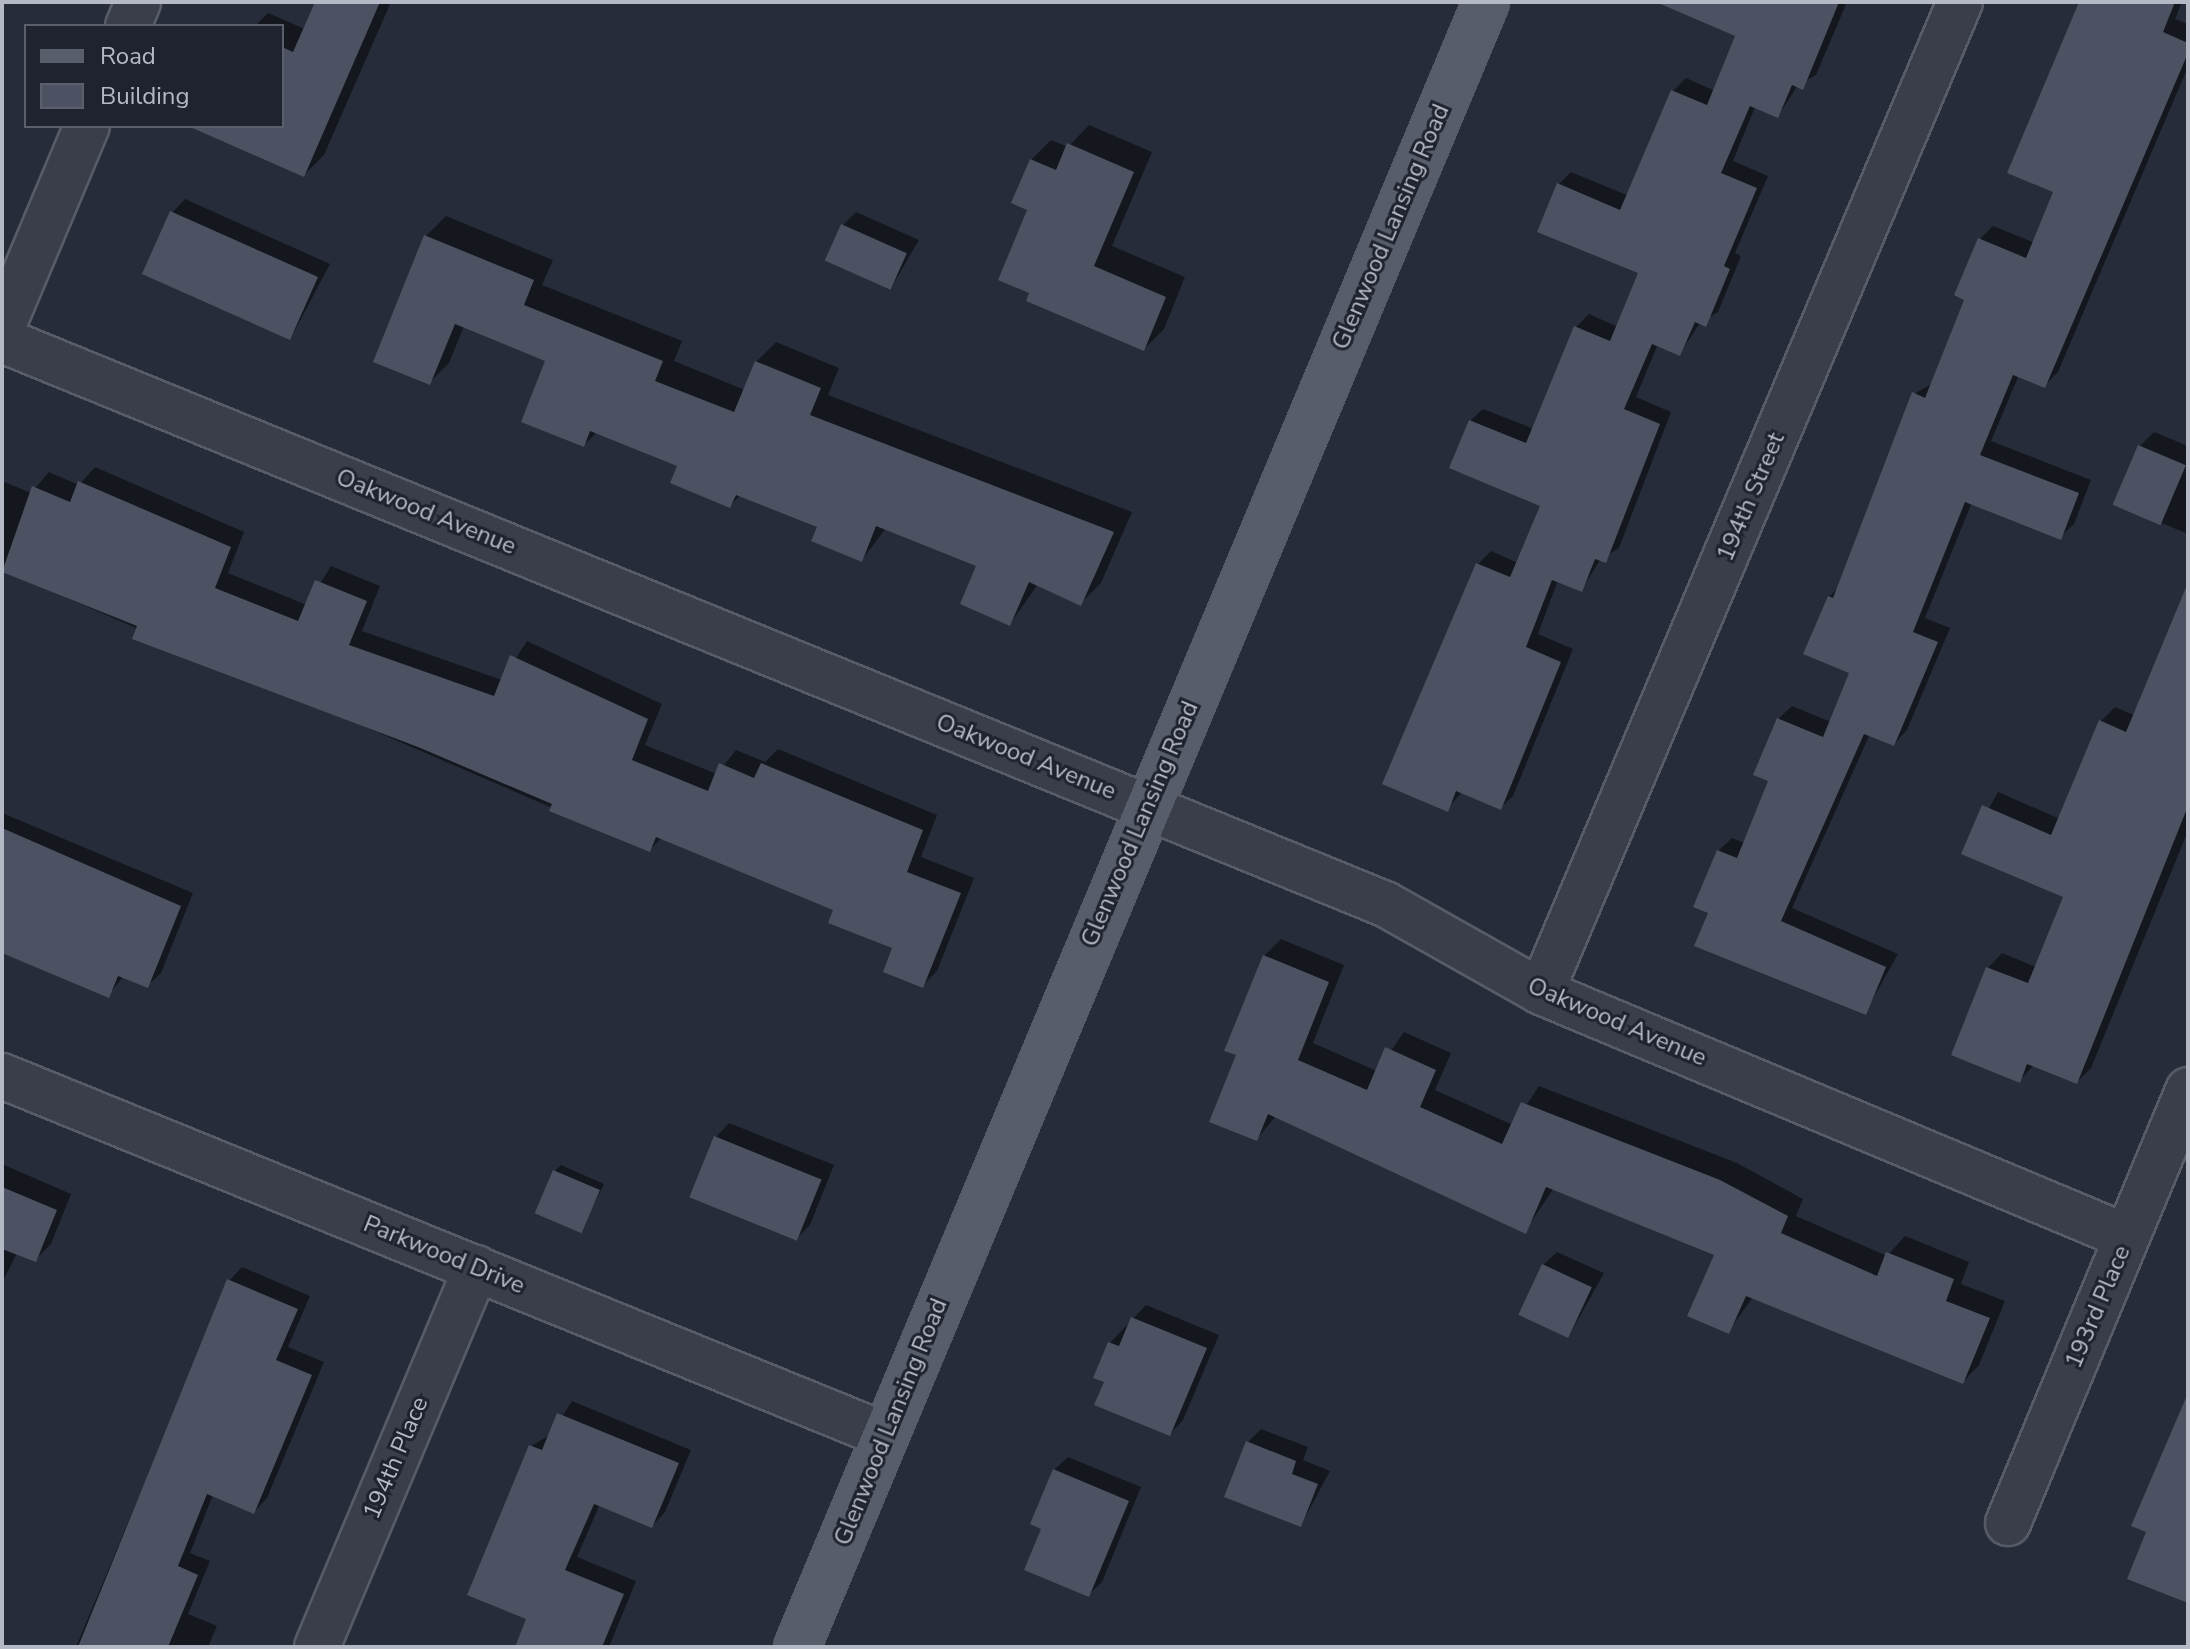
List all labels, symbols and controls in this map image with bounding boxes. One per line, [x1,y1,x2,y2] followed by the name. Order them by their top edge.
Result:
[24,24,284,128] legend
[100,40,156,72] text: Road
[100,80,190,112] text: Building
[1326,100,1456,354] street label: Glenwood Lansing Road
[1711,428,1791,566] street label: 194th Street
[332,463,520,561] street label: Oakwood Avenue
[1075,697,1205,951] street label: Glenwood Lansing Road
[932,708,1120,806] street label: Oakwood Avenue
[1523,971,1711,1073] street label: Oakwood Avenue
[359,1210,529,1300] street label: Parkwood Drive
[2059,1241,2137,1373] street label: 193rd Place
[828,1294,954,1550] street label: Glenwood Lansing Road
[357,1393,435,1523] street label: 194th Place

